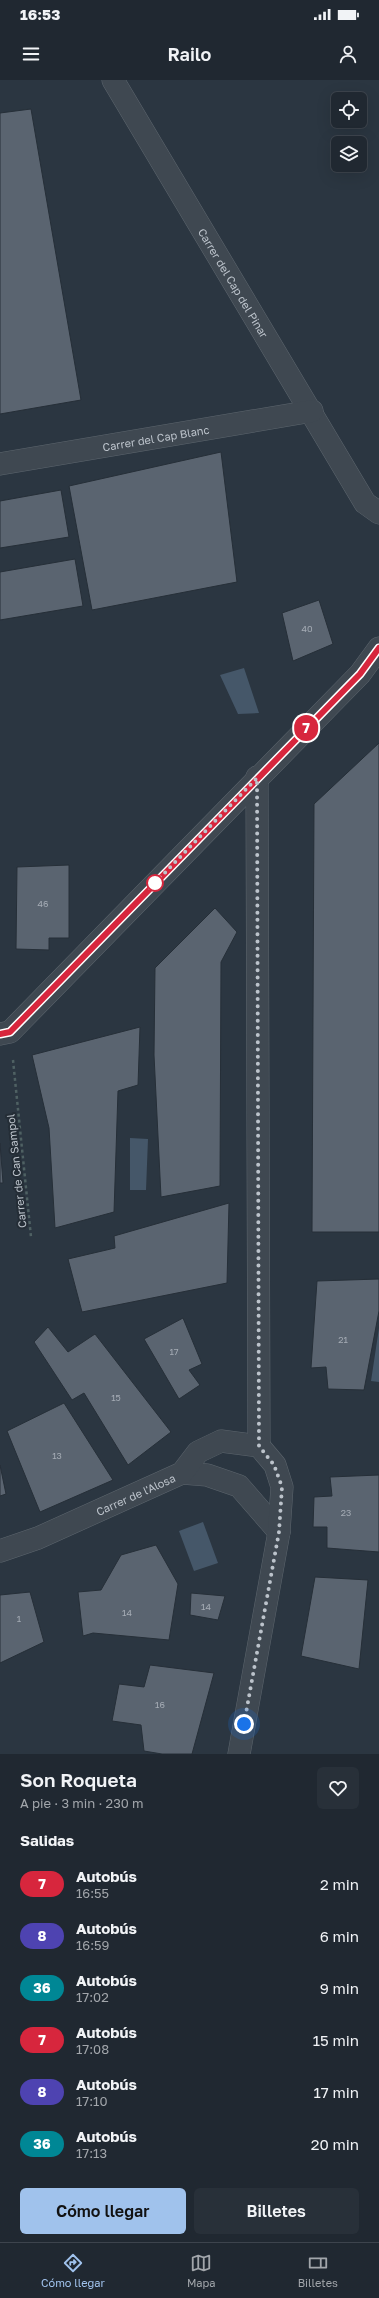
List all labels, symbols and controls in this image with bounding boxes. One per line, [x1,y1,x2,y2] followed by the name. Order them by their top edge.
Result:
[20,5,60,23] text: 16:53
[20,43,42,65] icon: menu
[168,43,211,65] text: Railo
[337,43,359,65] icon: person
[331,92,367,172] map controls
[331,92,367,128] button: locate
[331,136,367,172] button: layers
[196,226,272,340] street label: Carrer del Cap del Pinar
[101,422,210,453] street label: Carrer del Cap Blanc
[301,623,313,634] house number: 40
[293,715,319,741] line badge: 7
[302,719,310,736] text: 7
[146,874,164,892] unlabelled marker
[38,898,48,909] house number: 46
[3,1113,28,1229] street label: Carrer de Can Sampol
[338,1334,348,1345] house number: 21
[169,1346,179,1357] house number: 17
[111,1392,121,1403] house number: 15
[52,1450,62,1461] house number: 13
[94,1471,177,1518] street label: Carrer de l'Alosa
[341,1507,351,1518] house number: 23
[201,1601,211,1612] house number: 14
[122,1607,132,1618] house number: 14
[17,1613,22,1624] house number: 1
[155,1699,165,1710] house number: 16
[234,1714,254,1734] your location
[317,1767,359,1809] button: heart
[20,1768,137,1791] text: Son Roqueta
[20,1795,144,1811] text: A pie · 3 min · 230 m
[20,1831,74,1849] text: Salidas
[76,1867,137,1885] text: Autobús
[38,1875,46,1892] text: 7
[320,1875,359,1893] text: 2 min
[76,1885,109,1901] text: 16:55
[76,1919,137,1937] text: Autobús
[38,1927,46,1944] text: 8
[320,1927,359,1945] text: 6 min
[76,1937,109,1953] text: 16:59
[76,1971,137,1989] text: Autobús
[33,1979,51,1996] text: 36
[320,1979,359,1997] text: 9 min
[76,1989,109,2005] text: 17:02
[76,2023,137,2041] text: Autobús
[38,2031,46,2048] text: 7
[313,2031,359,2049] text: 15 min
[76,2041,109,2057] text: 17:08
[76,2075,137,2093] text: Autobús
[38,2083,46,2100] text: 8
[314,2083,359,2101] text: 17 min
[76,2093,107,2109] text: 17:10
[76,2127,137,2145] text: Autobús
[33,2135,51,2152] text: 36
[311,2135,359,2153] text: 20 min
[76,2145,107,2161] text: 17:13
[20,2188,186,2234] button: Cómo llegar
[194,2188,359,2234] button: Billetes
[41,2252,105,2289] tab: Cómo llegar
[187,2252,216,2289] tab: Mapa
[298,2252,338,2289] tab: Billetes

